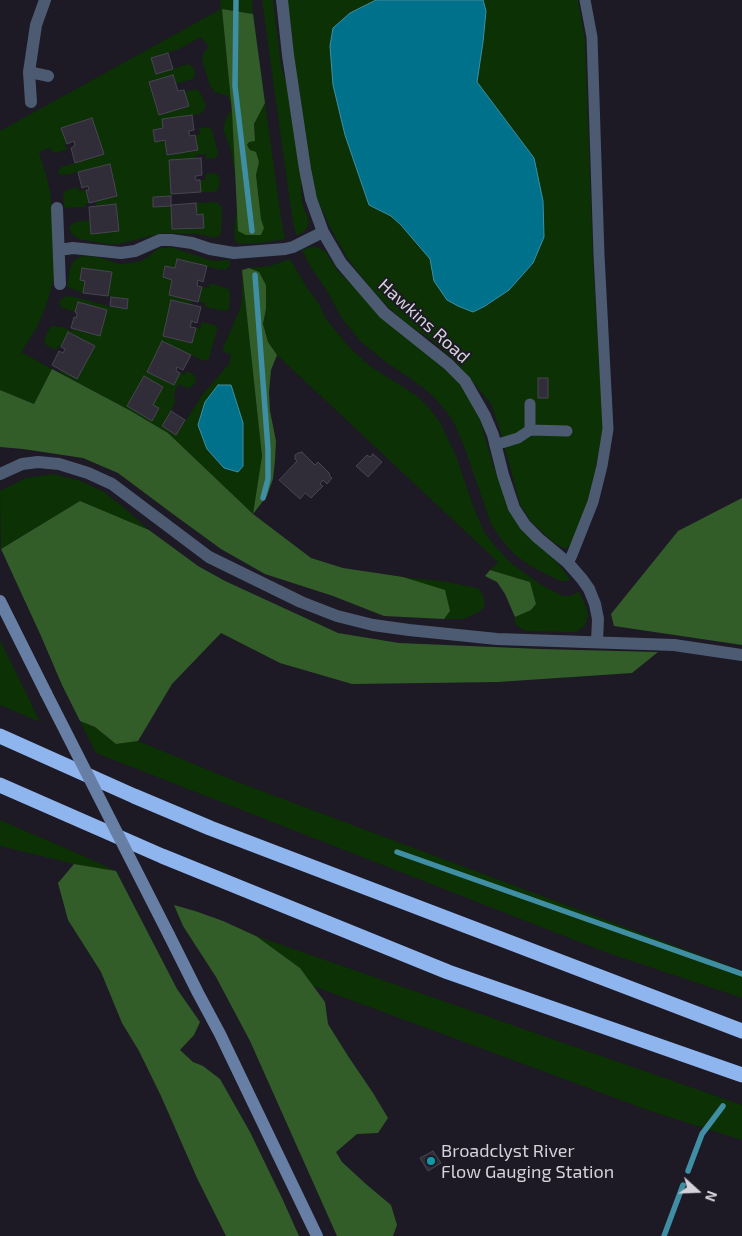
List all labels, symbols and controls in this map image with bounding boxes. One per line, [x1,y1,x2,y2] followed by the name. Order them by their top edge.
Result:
[374,274,474,368] street label: Hawkins Road
[441,1140,614,1182] place label: Broadclyst River Flow Gauging Station
[425,1155,437,1167] marker: Broadclyst River Flow Gauging Station
[672,1166,722,1216] north arrow
[702,1189,721,1204] text: N

